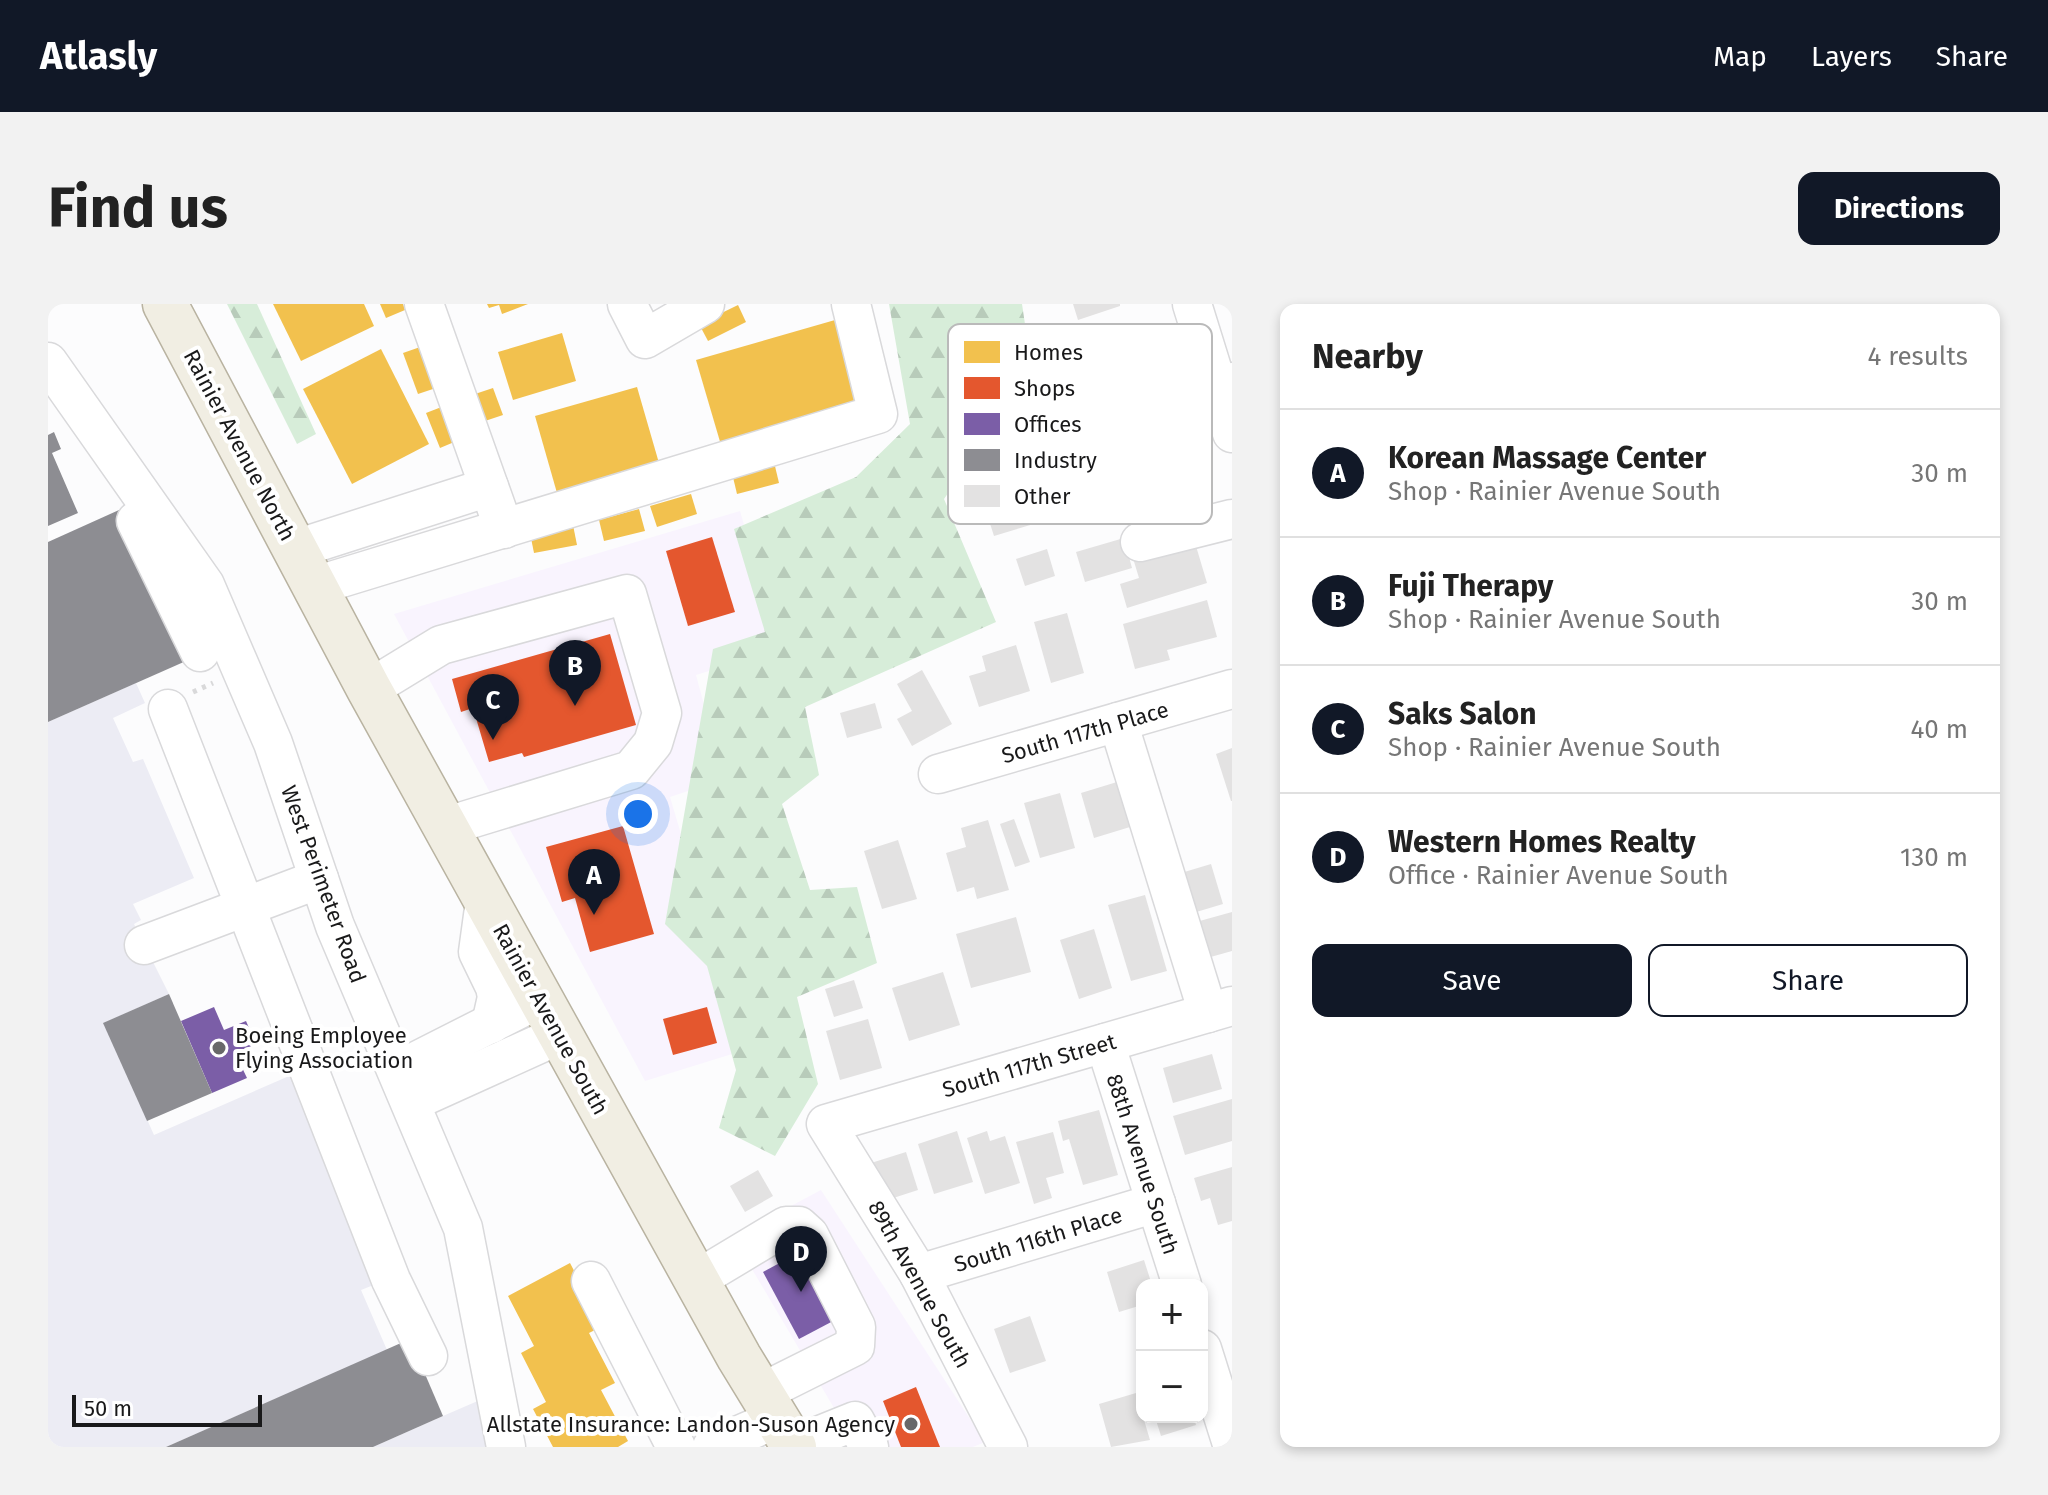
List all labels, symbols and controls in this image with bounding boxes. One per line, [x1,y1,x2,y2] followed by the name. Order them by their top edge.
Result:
[40,33,157,79] text: Atlasly
[1713,40,1767,73] text: Map
[1811,40,1892,73] text: Layers
[1936,40,2008,73] text: Share
[1798,172,2000,245] button: Directions
[48,175,228,242] text: Find us
[948,324,1212,524] legend
[1312,336,1423,377] text: Nearby
[1014,339,1083,366] text: Homes
[1867,341,1968,372] text: 4 results
[178,345,301,545] street label: Rainier Avenue North
[1014,375,1075,402] text: Shops
[1014,411,1082,438] text: Offices
[1388,440,1706,476] text: Korean Massage Center
[1014,447,1097,474] text: Industry
[1330,458,1346,489] text: A
[1911,458,1968,489] text: 30 m
[1388,476,1721,507] text: Shop · Rainier Avenue South
[1014,483,1071,510] text: Other
[1388,568,1553,604] text: Fuji Therapy
[1330,586,1346,617] text: B
[1911,586,1968,617] text: 30 m
[1388,604,1721,635] text: Shop · Rainier Avenue South
[549,640,601,706] pin: B
[467,674,519,740] pin: C
[999,696,1172,769] street label: South 117th Place
[1388,696,1537,732] text: Saks Salon
[1331,714,1345,745] text: C
[1910,714,1968,745] text: 40 m
[1388,732,1721,763] text: Shop · Rainier Avenue South
[275,782,372,987] street label: West Perimeter Road
[618,794,658,834] your location
[1388,824,1696,860] text: Western Homes Realty
[1330,842,1346,873] text: D
[1900,842,1968,873] text: 130 m
[568,849,620,915] pin: A
[1388,860,1729,891] text: Office · Rainier Avenue South
[487,919,614,1119] street label: Rainier Avenue South
[1312,944,1632,1017] button: Save
[1648,944,1968,1017] button: Share
[235,1022,413,1074] place label: Boeing Employee Flying Association
[939,1028,1119,1103] street label: South 117th Street
[210,1039,228,1057] marker: Boeing Employee Flying Association
[1101,1070,1184,1258] street label: 88th Avenue South
[862,1196,977,1373] street label: 89th Avenue South
[951,1201,1125,1278] street label: South 116th Place
[775,1226,827,1292] pin: D
[1136,1279,1208,1423] map controls
[1136,1279,1208,1351] button: +
[1136,1351,1208,1423] button: −
[72,1391,262,1427] scale bar
[84,1395,132,1422] text: 50 m
[487,1411,895,1438] place label: Allstate Insurance: Landon-Suson Agency
[902,1415,920,1433] marker: Allstate Insurance: Landon-Suson Agency

